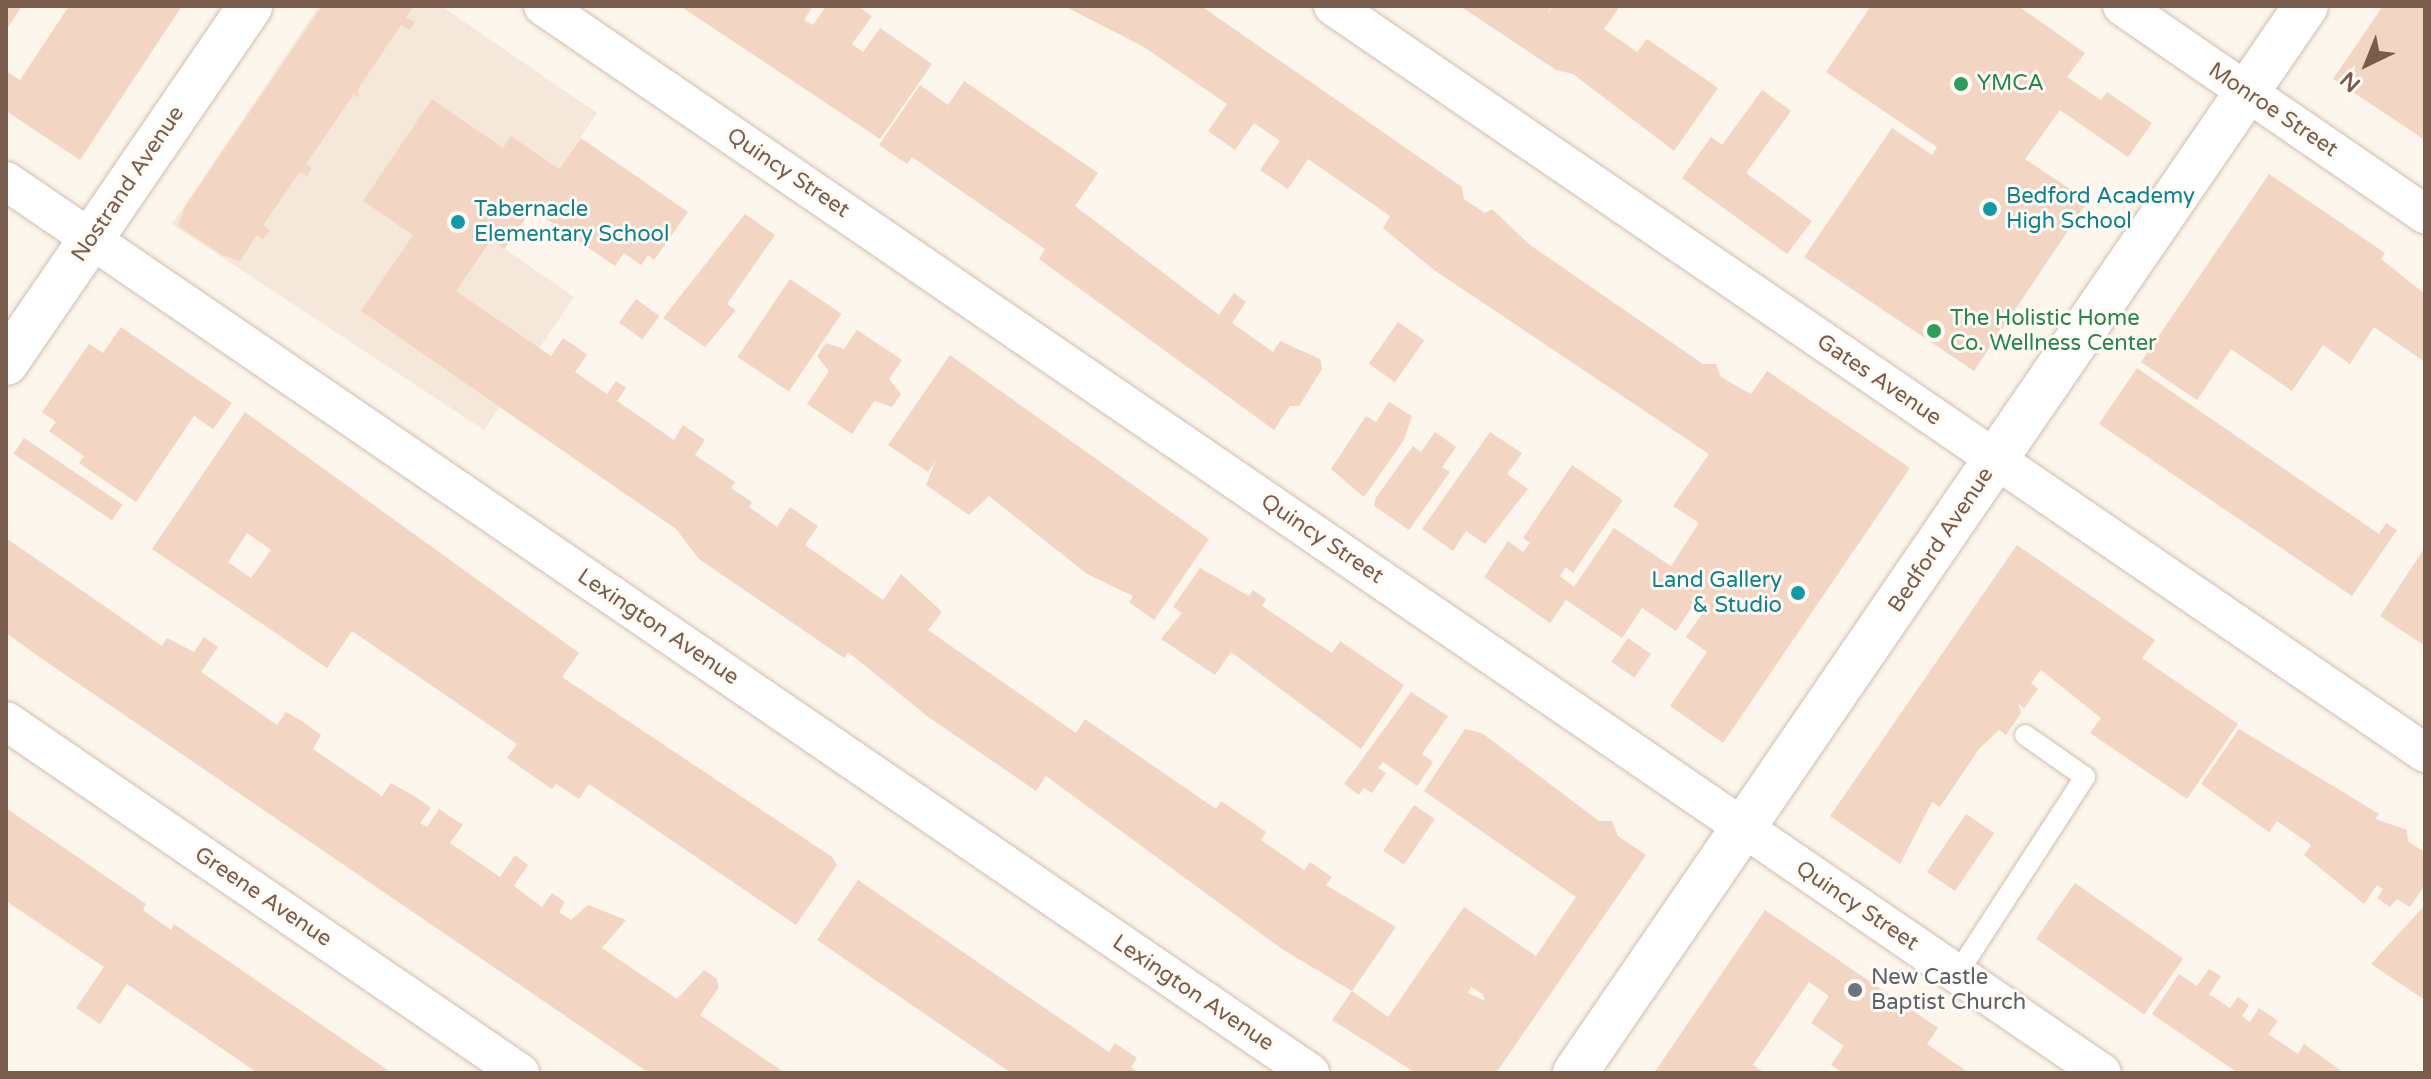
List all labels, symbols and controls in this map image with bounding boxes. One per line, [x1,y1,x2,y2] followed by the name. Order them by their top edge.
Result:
[2327,24,2407,104] north arrow
[2203,57,2343,163] street label: Monroe Street
[2335,66,2366,97] text: N
[1977,71,2044,97] place label: YMCA
[1952,75,1970,93] marker: YMCA
[66,101,190,267] street label: Nostrand Avenue
[722,122,854,224] street label: Quincy Street
[2006,183,2195,234] place label: Bedford Academy High School
[474,196,669,248] place label: Tabernacle Elementary School
[1981,200,1999,218] marker: Bedford Academy High School
[449,213,467,231] marker: Tabernacle Elementary School
[1950,305,2157,356] place label: The Holistic Home Co. Wellness Center
[1925,322,1943,340] marker: The Holistic Home Co. Wellness Center
[1812,329,1946,431] street label: Gates Avenue
[1883,463,1999,617] street label: Bedford Avenue
[1256,488,1388,590] street label: Quincy Street
[572,563,744,691] street label: Lexington Avenue
[1651,567,1782,618] place label: Land Gallery & Studio
[1789,584,1807,602] marker: Land Gallery & Studio
[189,841,337,953] street label: Greene Avenue
[1791,855,1923,957] street label: Quincy Street
[1107,929,1279,1057] street label: Lexington Avenue
[1871,964,2026,1016] place label: New Castle Baptist Church
[1846,981,1864,999] marker: New Castle Baptist Church

